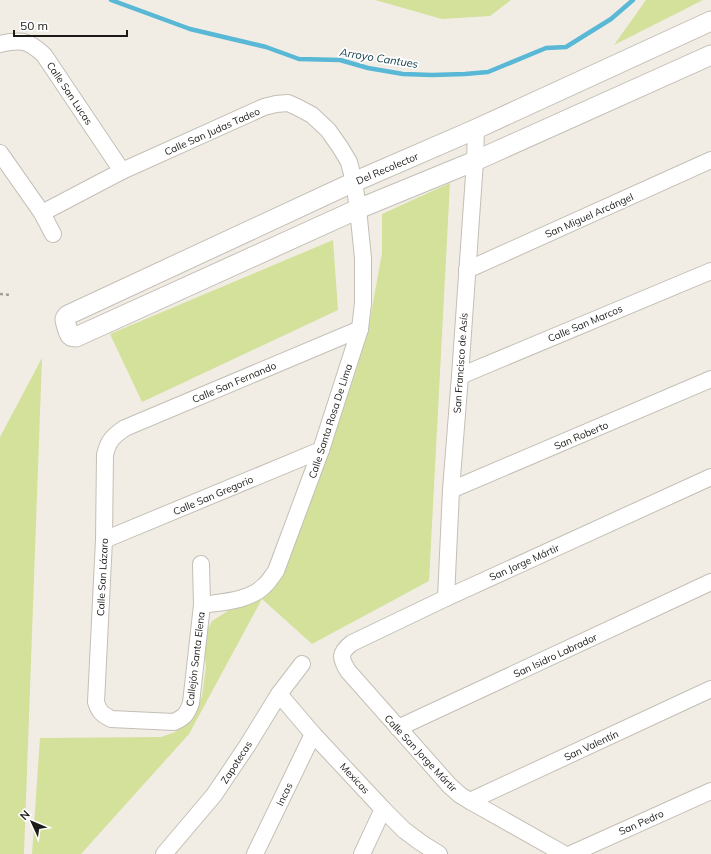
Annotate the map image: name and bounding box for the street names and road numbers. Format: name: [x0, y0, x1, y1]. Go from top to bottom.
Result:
street label: Calle San Lucas: [44, 59, 95, 127]
street label: Calle San Judas Tadeo: [162, 104, 262, 158]
street label: Del Recolector: [354, 149, 421, 187]
street label: San Miguel Arcángel: [543, 190, 635, 241]
street label: Calle San Marcos: [546, 302, 625, 345]
street label: San Francisco de Asís: [451, 312, 470, 414]
street label: Calle San Fernando: [190, 359, 278, 406]
street label: Calle Santa Rosa De Lima: [306, 362, 355, 480]
street label: San Roberto: [552, 418, 611, 453]
street label: Calle San Gregorio: [171, 473, 256, 518]
street label: Calle San Lázaro: [94, 537, 111, 616]
street label: San Jorge Mártir: [487, 541, 562, 584]
street label: Callejón Santa Elena: [183, 611, 208, 707]
street label: San Isidro Labrador: [511, 630, 599, 681]
street label: Calle San Jorge Mártir: [381, 712, 460, 795]
street label: San Valentín: [562, 727, 621, 764]
street label: Zapotecas: [218, 738, 255, 786]
street label: Mexicas: [337, 760, 372, 797]
street label: Incas: [273, 780, 296, 808]
street label: San Pedro: [617, 807, 666, 838]

